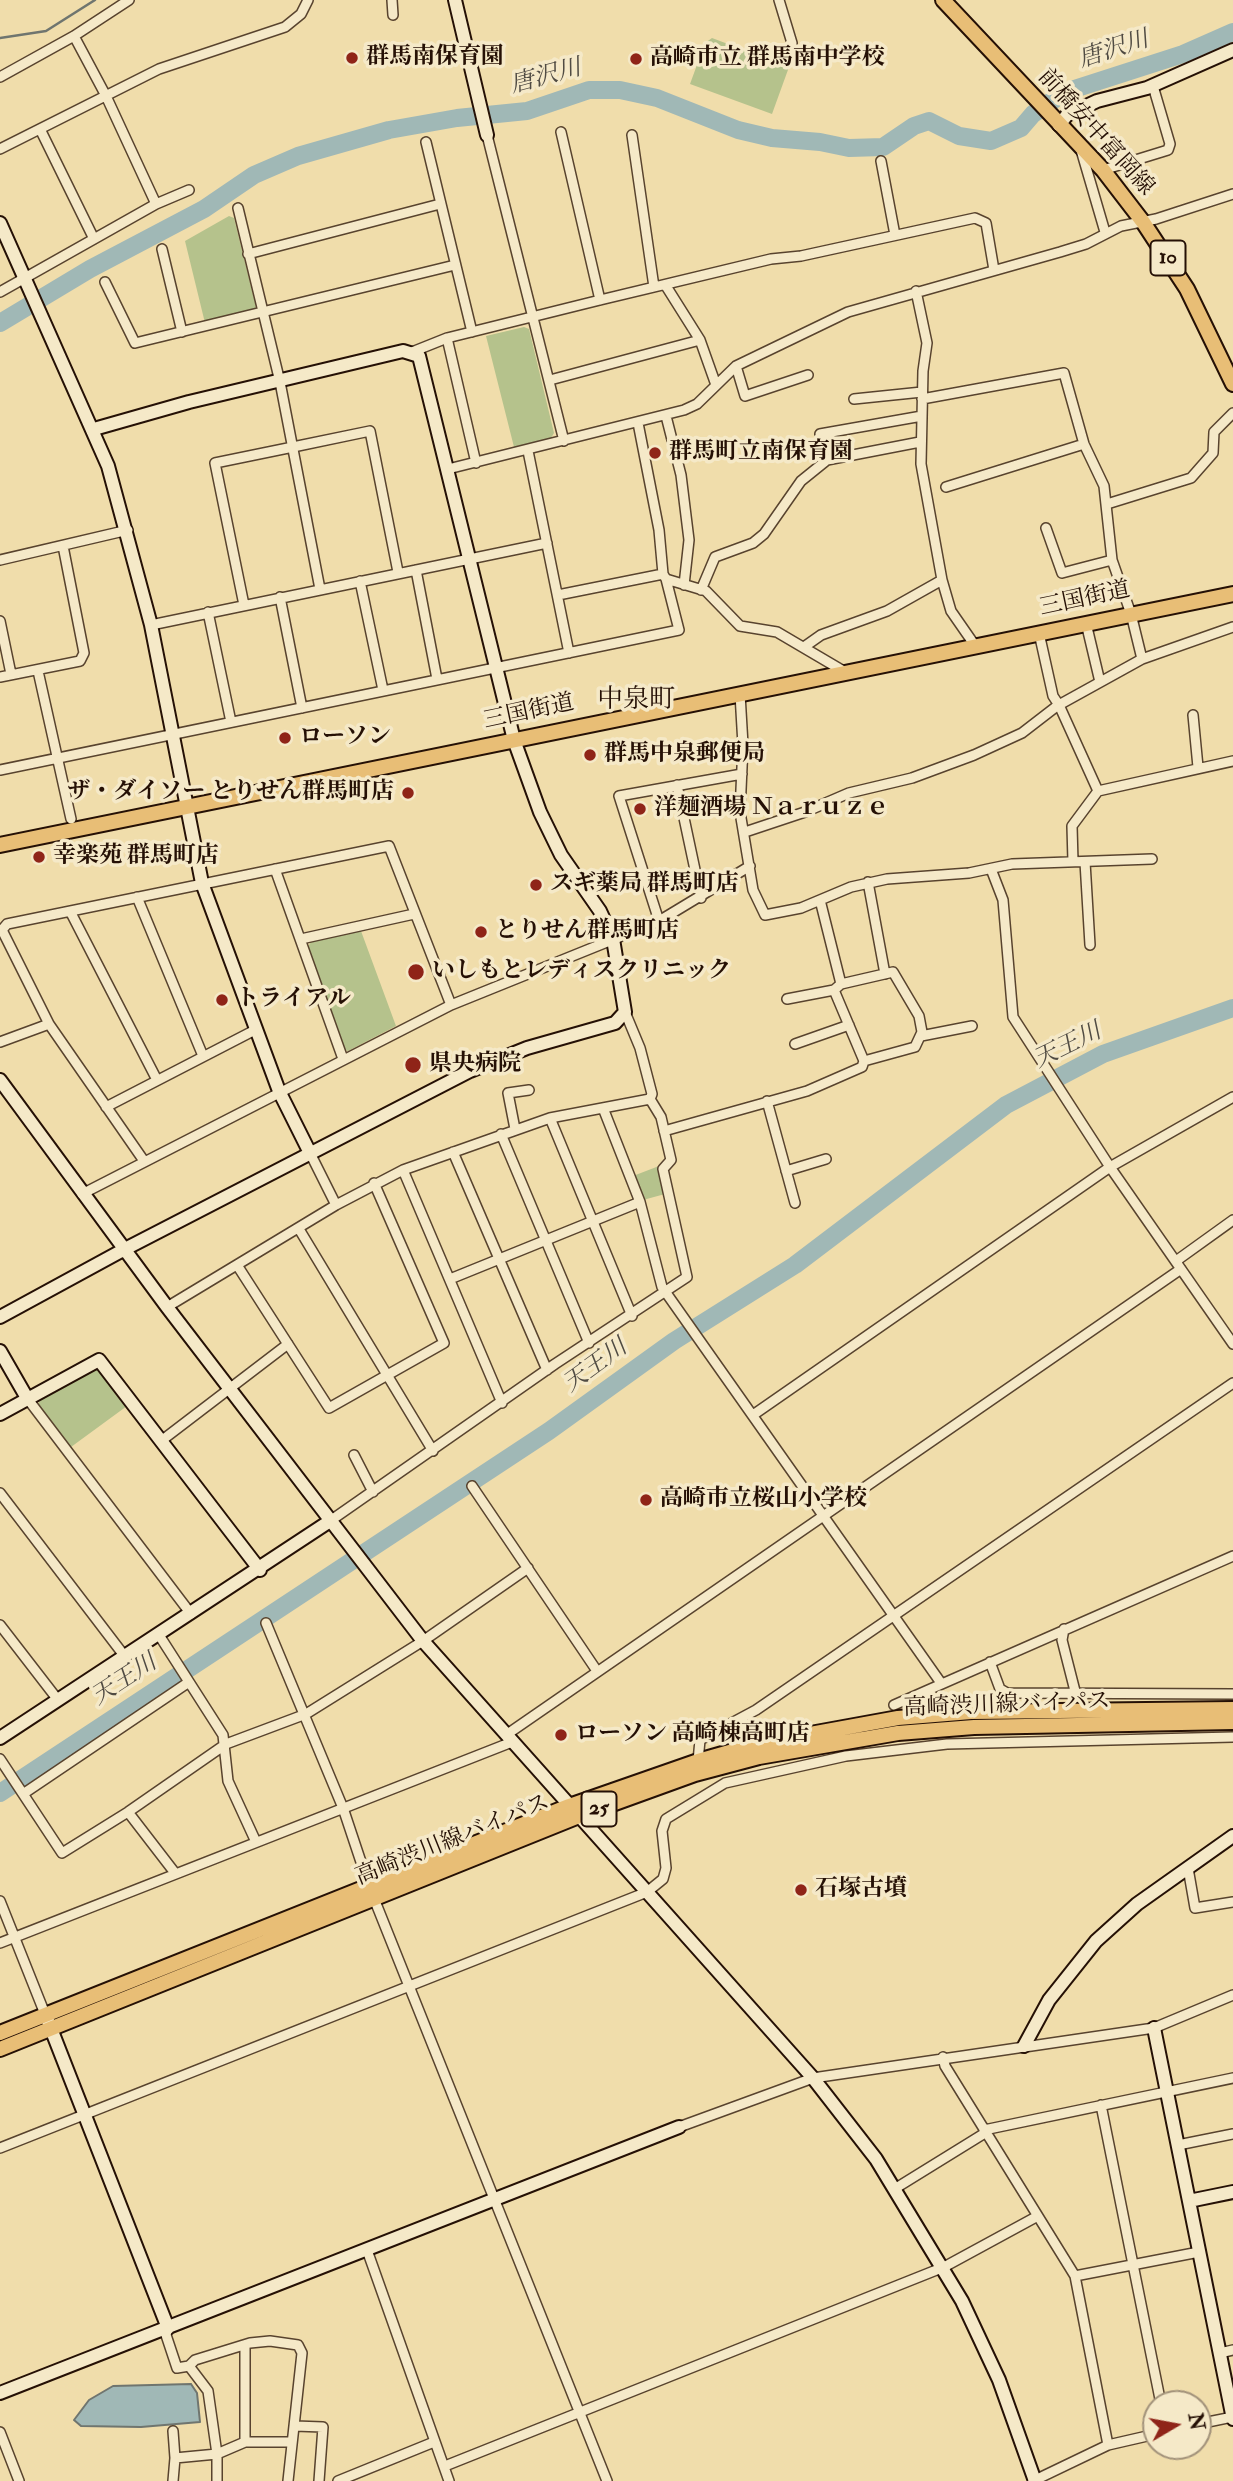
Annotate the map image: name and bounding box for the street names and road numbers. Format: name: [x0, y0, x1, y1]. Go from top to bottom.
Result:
street label: 前橋安中富岡線: [1031, 64, 1159, 202]
road number: 10: [1150, 240, 1186, 276]
street label: 三国街道: [1037, 577, 1133, 623]
street label: 三国街道: [481, 690, 577, 736]
street label: 高崎渋川線バイパス: [903, 1689, 1111, 1723]
street label: 高崎渋川線バイパス: [352, 1789, 554, 1893]
road number: 25: [582, 1792, 616, 1826]

